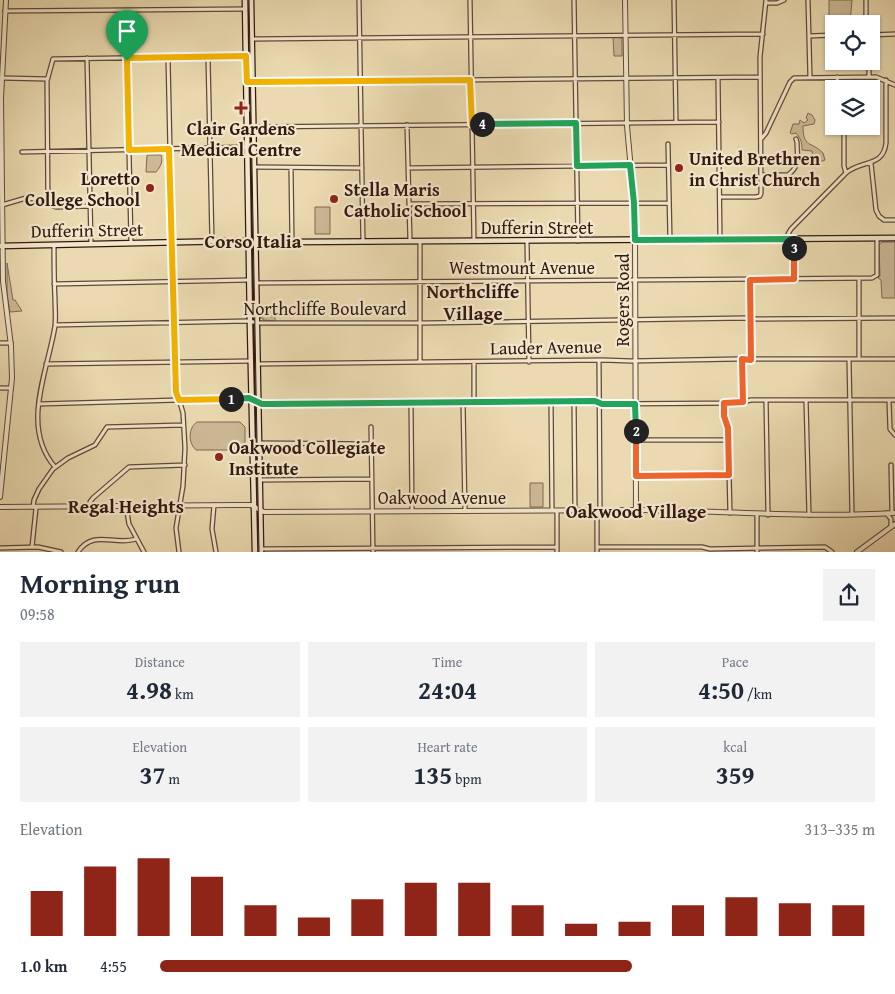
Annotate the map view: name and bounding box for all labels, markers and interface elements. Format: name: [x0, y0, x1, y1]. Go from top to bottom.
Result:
pin: [106, 10, 148, 61]
map controls: [825, 15, 880, 135]
button: locate: [825, 15, 880, 70]
icon: arrive: [113, 17, 141, 45]
button: layers: [825, 80, 880, 135]
marker: Clair Gardens Medical Centre: [234, 101, 248, 115]
pin: 4: [470, 112, 494, 136]
text: 4: [479, 114, 486, 134]
place label: Clair Gardens Medical Centre: [181, 115, 301, 163]
place label: United Brethren in Christ Church: [689, 145, 821, 193]
marker: United Brethren in Christ Church: [673, 162, 685, 174]
place label: Loretto College School: [25, 165, 140, 213]
place label: Stella Maris Catholic School: [344, 176, 467, 224]
marker: Loretto College School: [144, 182, 156, 194]
marker: Stella Maris Catholic School: [328, 193, 340, 205]
street label: Dufferin Street: [481, 214, 594, 241]
street label: Dufferin Street: [30, 216, 144, 244]
district label: Corso Italia: [205, 227, 302, 255]
pin: 3: [782, 236, 806, 260]
text: 3: [791, 238, 798, 258]
street label: Rogers Road: [609, 253, 636, 347]
street label: Westmount Avenue: [449, 254, 595, 281]
district label: Northcliffe Village: [427, 277, 519, 327]
street label: Northcliffe Boulevard: [243, 295, 407, 322]
street label: Lauder Avenue: [490, 333, 602, 361]
pin: 1: [218, 386, 244, 412]
text: 1: [228, 389, 235, 409]
pin: 2: [624, 418, 648, 444]
text: 2: [633, 421, 640, 441]
place label: Oakwood Collegiate Institute: [229, 434, 386, 482]
marker: Oakwood Collegiate Institute: [213, 451, 225, 463]
street label: Oakwood Avenue: [378, 484, 506, 511]
district label: Regal Heights: [68, 492, 184, 520]
district label: Oakwood Village: [566, 497, 706, 525]
text: Morning run: [20, 562, 180, 603]
button: share: [823, 569, 875, 621]
text: 09:58: [20, 602, 55, 626]
text: Distance: [135, 652, 185, 672]
text: Time: [433, 652, 462, 672]
text: Pace: [722, 652, 749, 672]
text: 4.98: [126, 672, 172, 708]
text: 24:04: [418, 672, 477, 708]
text: 4:50: [698, 672, 744, 708]
text: km: [172, 684, 194, 704]
text: /km: [744, 684, 772, 704]
text: Elevation: [132, 737, 187, 757]
text: Heart rate: [417, 737, 478, 757]
text: kcal: [723, 737, 747, 757]
text: 37: [140, 757, 166, 793]
text: 135: [413, 757, 452, 793]
text: 359: [716, 757, 755, 793]
text: m: [166, 769, 180, 789]
text: bpm: [452, 769, 482, 789]
text: Elevation: [20, 817, 83, 841]
text: 313–335 m: [805, 817, 875, 841]
text: 1.0 km: [20, 954, 67, 978]
text: 4:55: [100, 954, 127, 978]

